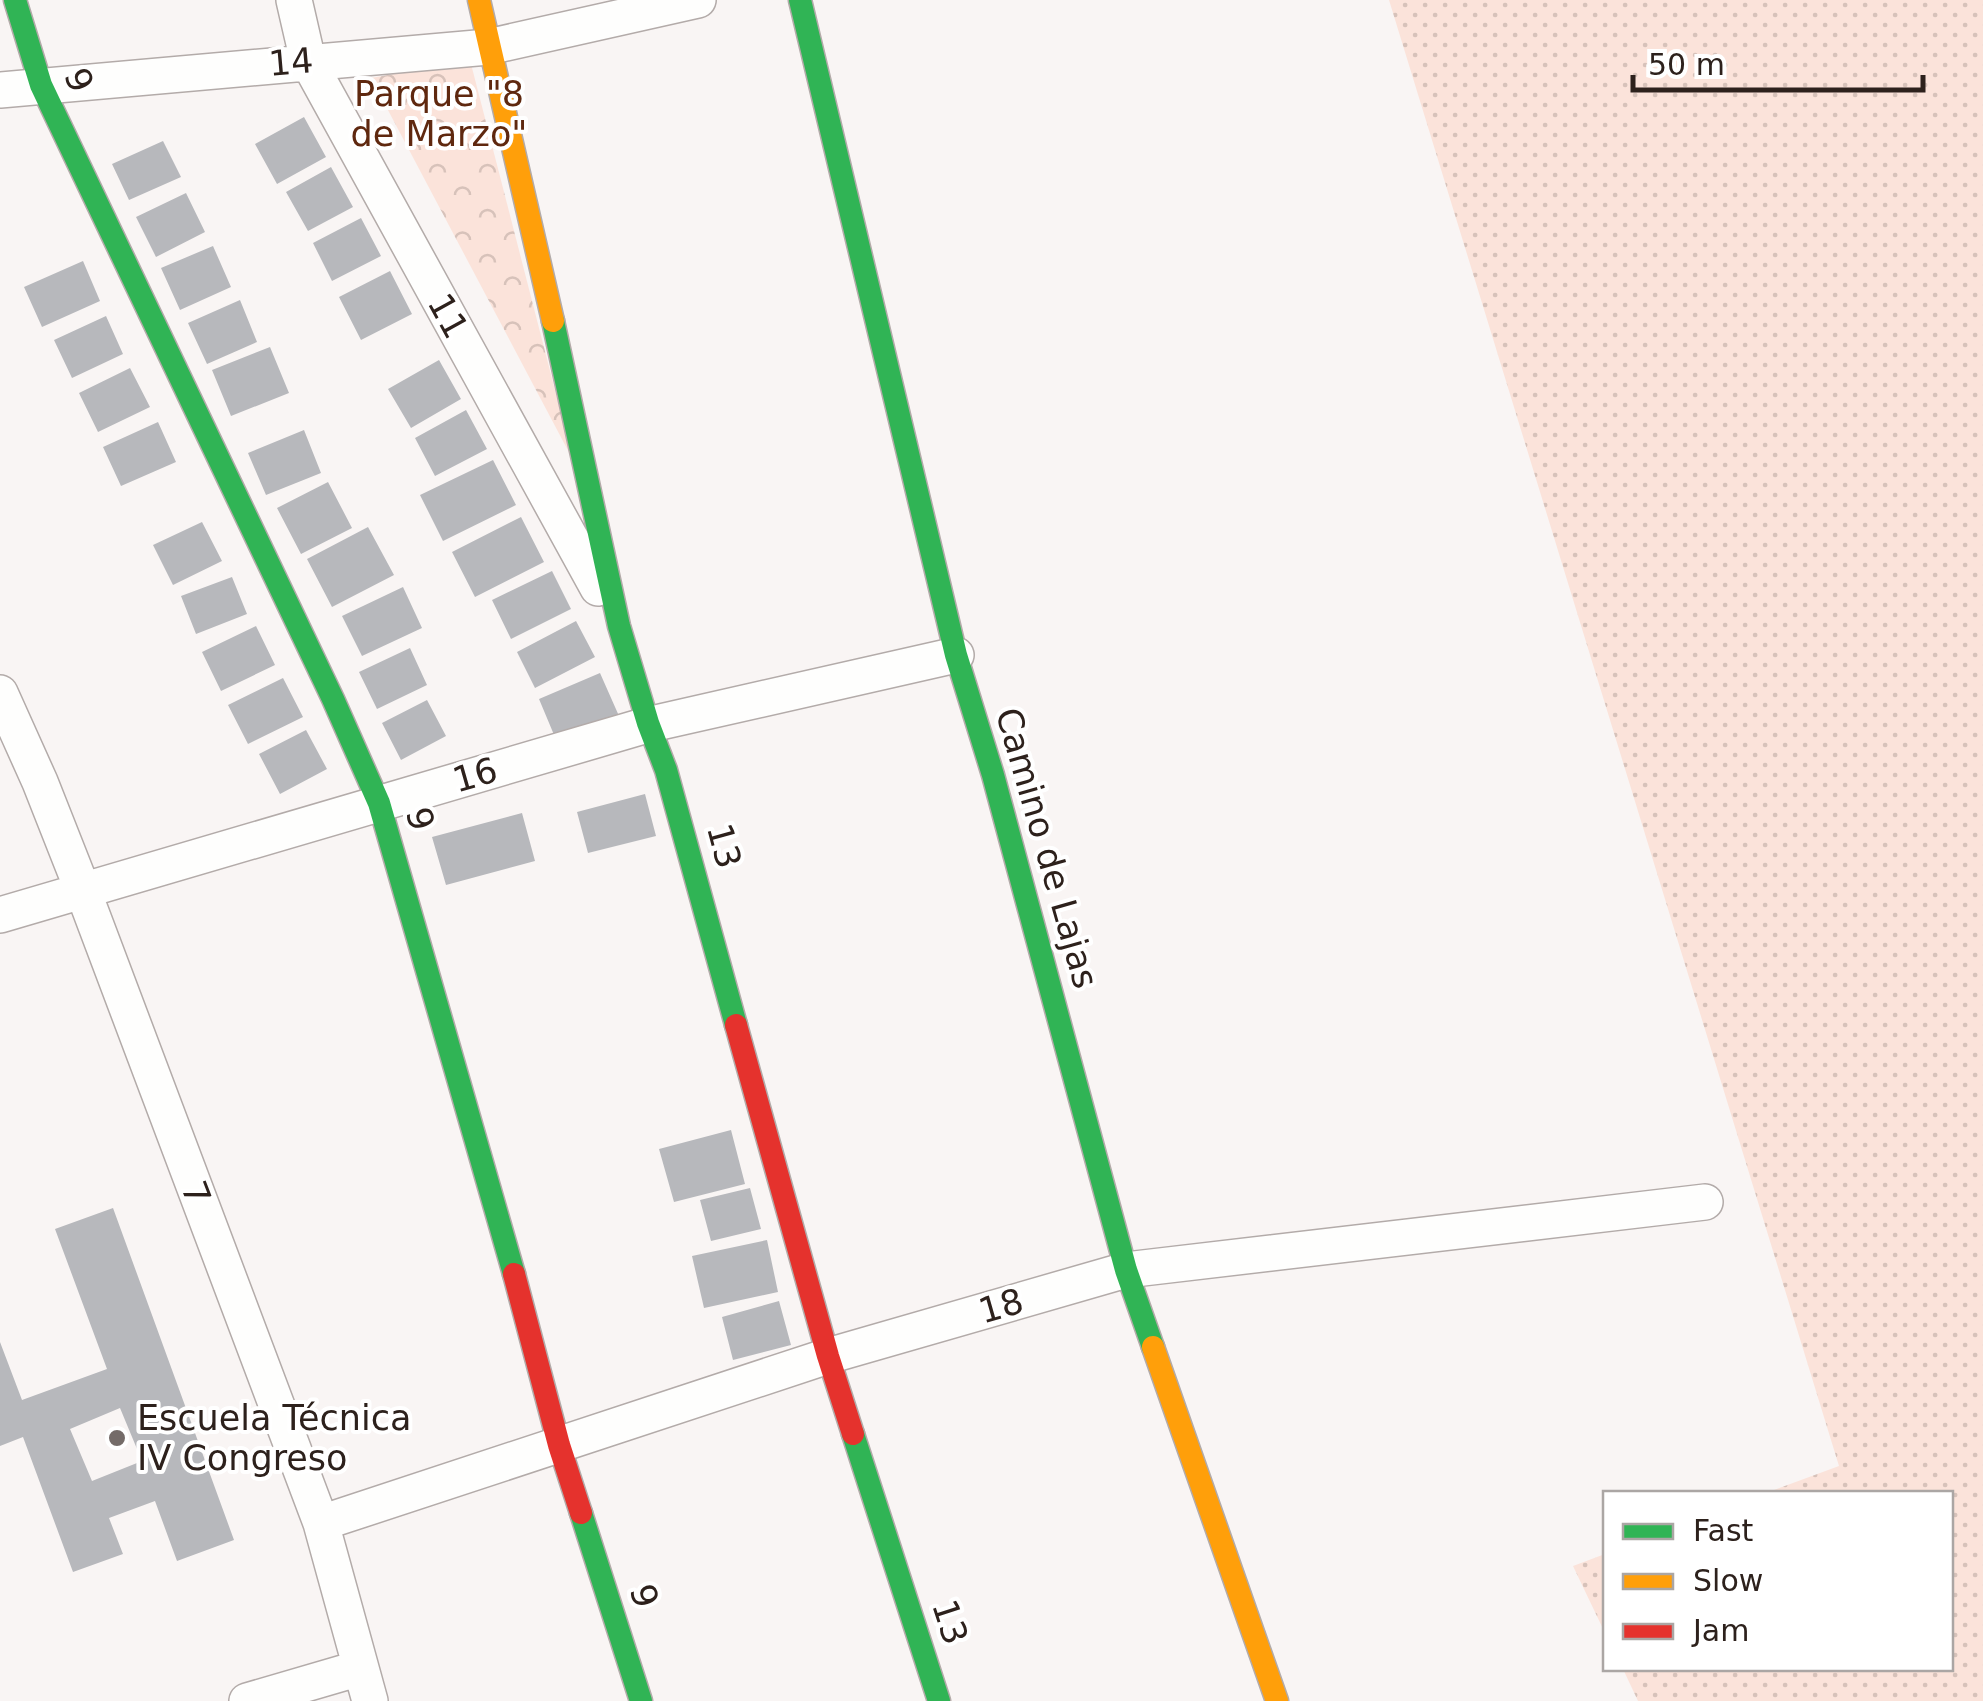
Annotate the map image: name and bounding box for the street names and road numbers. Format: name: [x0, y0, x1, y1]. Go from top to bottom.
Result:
street label: 14: [267, 40, 315, 84]
street label: 9: [56, 62, 102, 98]
street label: 11: [420, 287, 476, 345]
street label: Camino de Lajas: [988, 703, 1106, 993]
street label: 16: [448, 750, 502, 800]
street label: 9: [398, 803, 442, 835]
street label: 13: [699, 819, 749, 873]
street label: 7: [173, 1175, 219, 1211]
street label: 18: [974, 1281, 1028, 1331]
street label: 9: [622, 1579, 666, 1613]
street label: 13: [924, 1595, 976, 1649]

